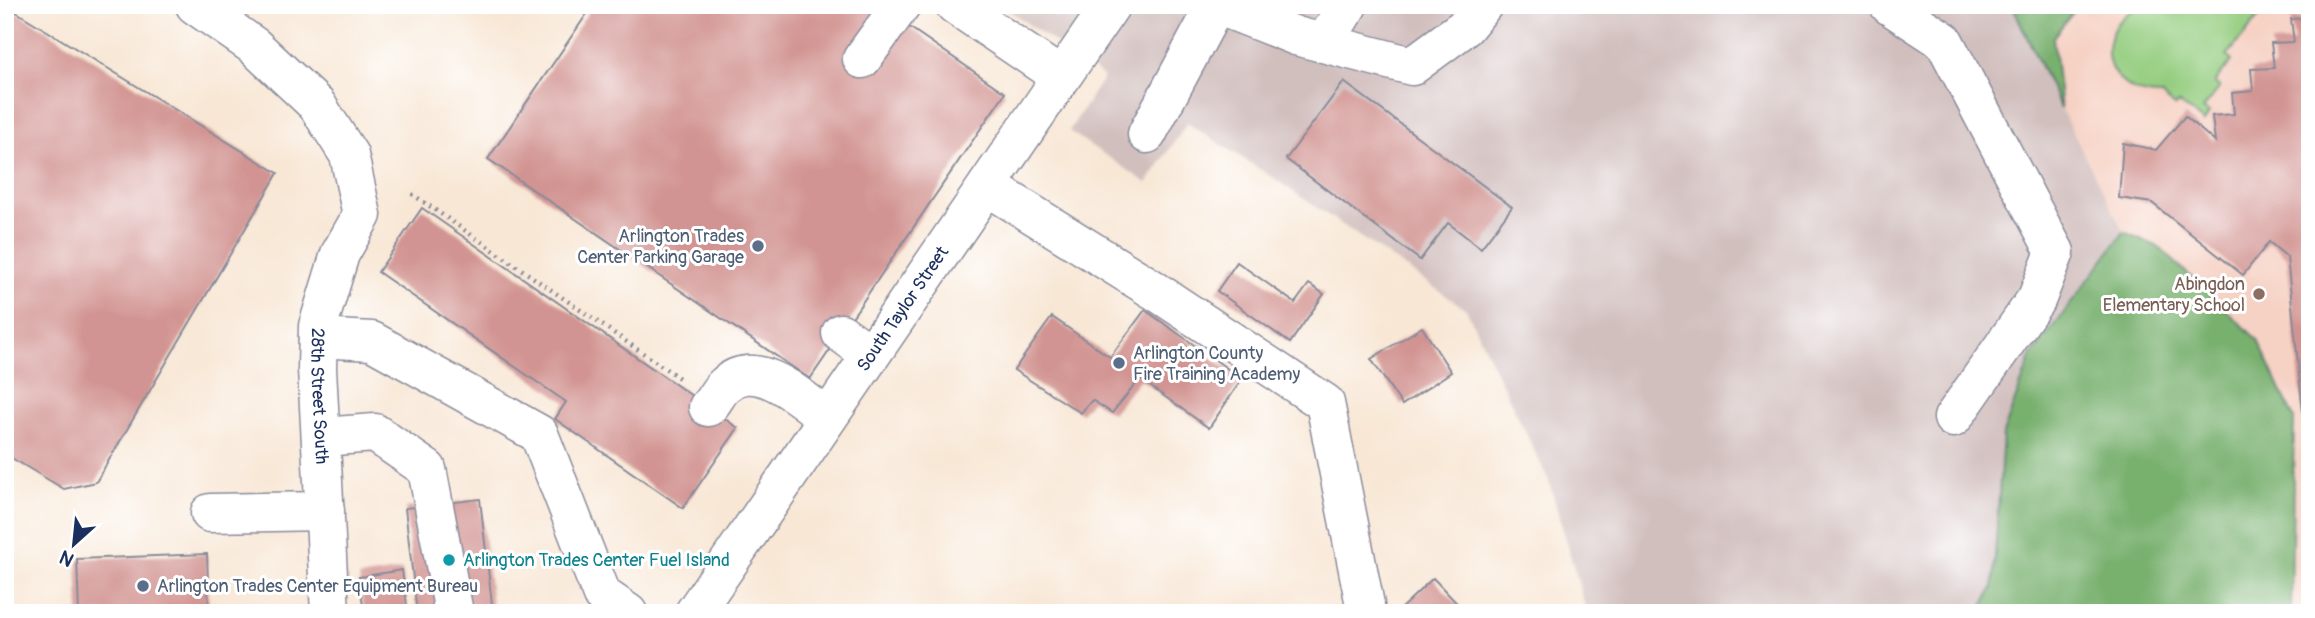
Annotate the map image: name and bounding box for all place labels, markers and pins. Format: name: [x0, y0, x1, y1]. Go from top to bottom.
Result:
place label: Arlington Trades Center Parking Garage: [577, 225, 744, 269]
marker: Arlington Trades Center Parking Garage: [750, 238, 766, 254]
place label: Abingdon Elementary School: [2103, 273, 2245, 317]
marker: Abingdon Elementary School: [2251, 286, 2267, 302]
place label: Arlington County Fire Training Academy: [1133, 342, 1300, 386]
marker: Arlington County Fire Training Academy: [1111, 355, 1127, 371]
place label: Arlington Trades Center Fuel Island: [463, 549, 730, 572]
marker: Arlington Trades Center Fuel Island: [441, 552, 457, 568]
place label: Arlington Trades Center Equipment Bureau: [157, 575, 478, 598]
marker: Arlington Trades Center Equipment Bureau: [135, 578, 151, 594]

